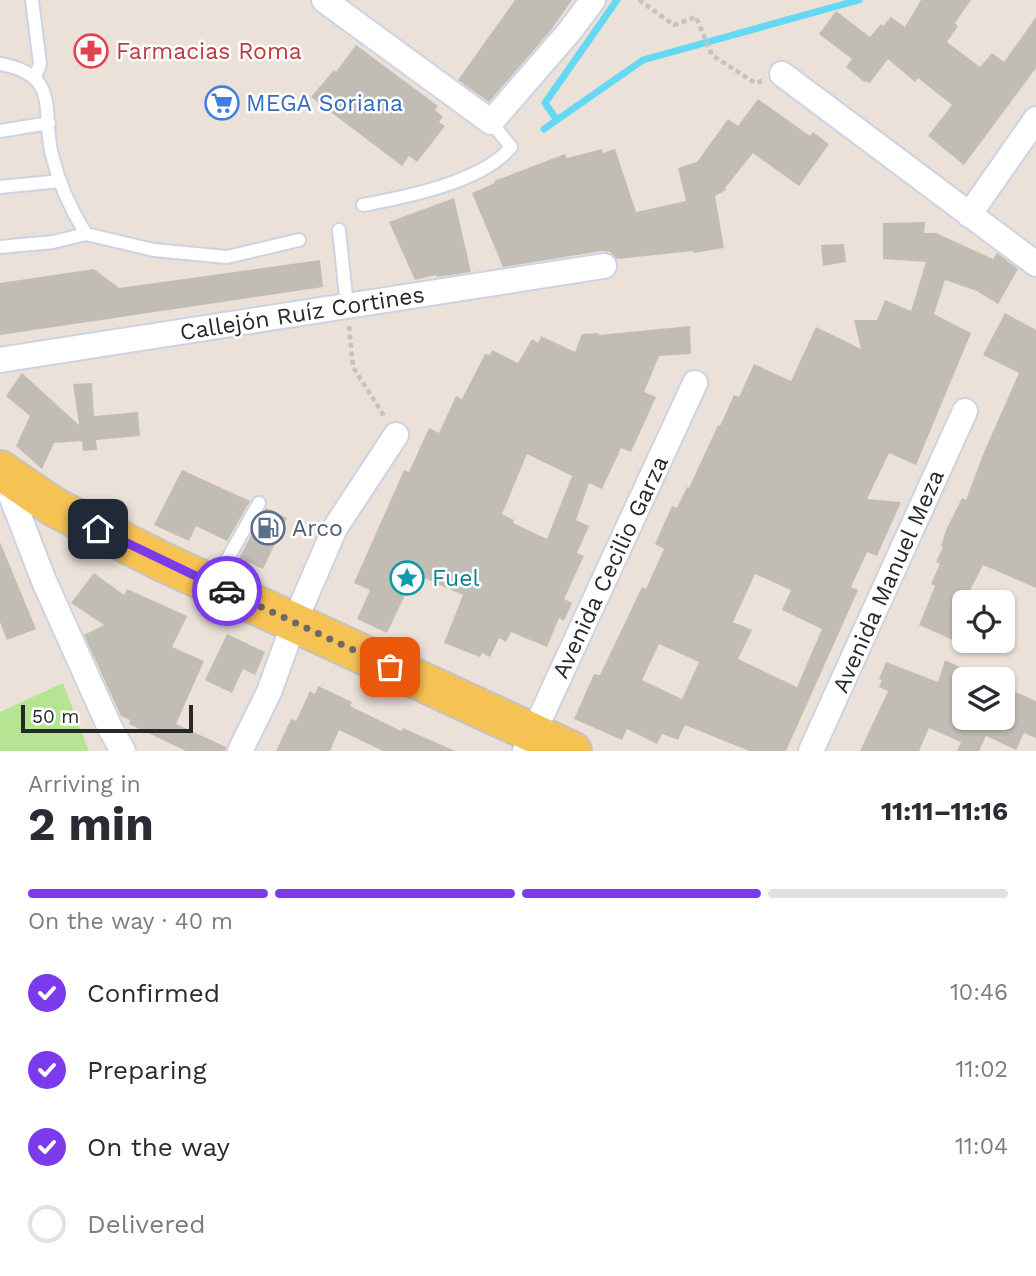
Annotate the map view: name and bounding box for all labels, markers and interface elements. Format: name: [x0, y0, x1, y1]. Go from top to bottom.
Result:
pharmacy icon: Farmacias Roma: [72, 32, 110, 70]
place label: Farmacias Roma: [116, 38, 302, 65]
supermarket icon: MEGA Soriana: [203, 84, 241, 122]
place label: MEGA Soriana: [246, 90, 403, 117]
street label: Callejón Ruíz Cortines: [178, 281, 426, 346]
street label: Avenida Cecilio Garza: [547, 452, 674, 683]
street label: Avenida Manuel Meza: [827, 466, 950, 697]
pin: [68, 499, 128, 559]
fuel station icon: Arco: [249, 509, 287, 547]
icon: home: [79, 510, 117, 548]
place label: Arco: [292, 515, 343, 542]
courier: [192, 556, 262, 626]
place icon: Fuel: [388, 559, 426, 597]
place label: Fuel: [432, 565, 480, 592]
icon: car: [208, 572, 246, 610]
map controls: [952, 590, 1015, 730]
button: locate: [952, 590, 1015, 653]
pin: [360, 637, 420, 697]
icon: bag: [371, 648, 409, 686]
button: layers: [952, 667, 1015, 730]
scale bar: [21, 702, 192, 734]
text: 50 m: [32, 705, 79, 728]
text: Arriving in: [28, 771, 141, 798]
text: 11:11–11:16: [881, 796, 1008, 826]
text: 2 min: [28, 797, 154, 851]
text: On the way · 40 m: [28, 908, 233, 935]
icon: check: [28, 974, 66, 1012]
text: Confirmed: [87, 978, 220, 1008]
text: 10:46: [950, 979, 1008, 1006]
icon: check: [28, 1051, 66, 1089]
text: Preparing: [87, 1055, 207, 1085]
text: 11:02: [956, 1056, 1008, 1083]
icon: check: [28, 1128, 66, 1166]
text: On the way: [87, 1132, 230, 1162]
text: 11:04: [955, 1133, 1008, 1160]
text: Delivered: [87, 1209, 206, 1239]

